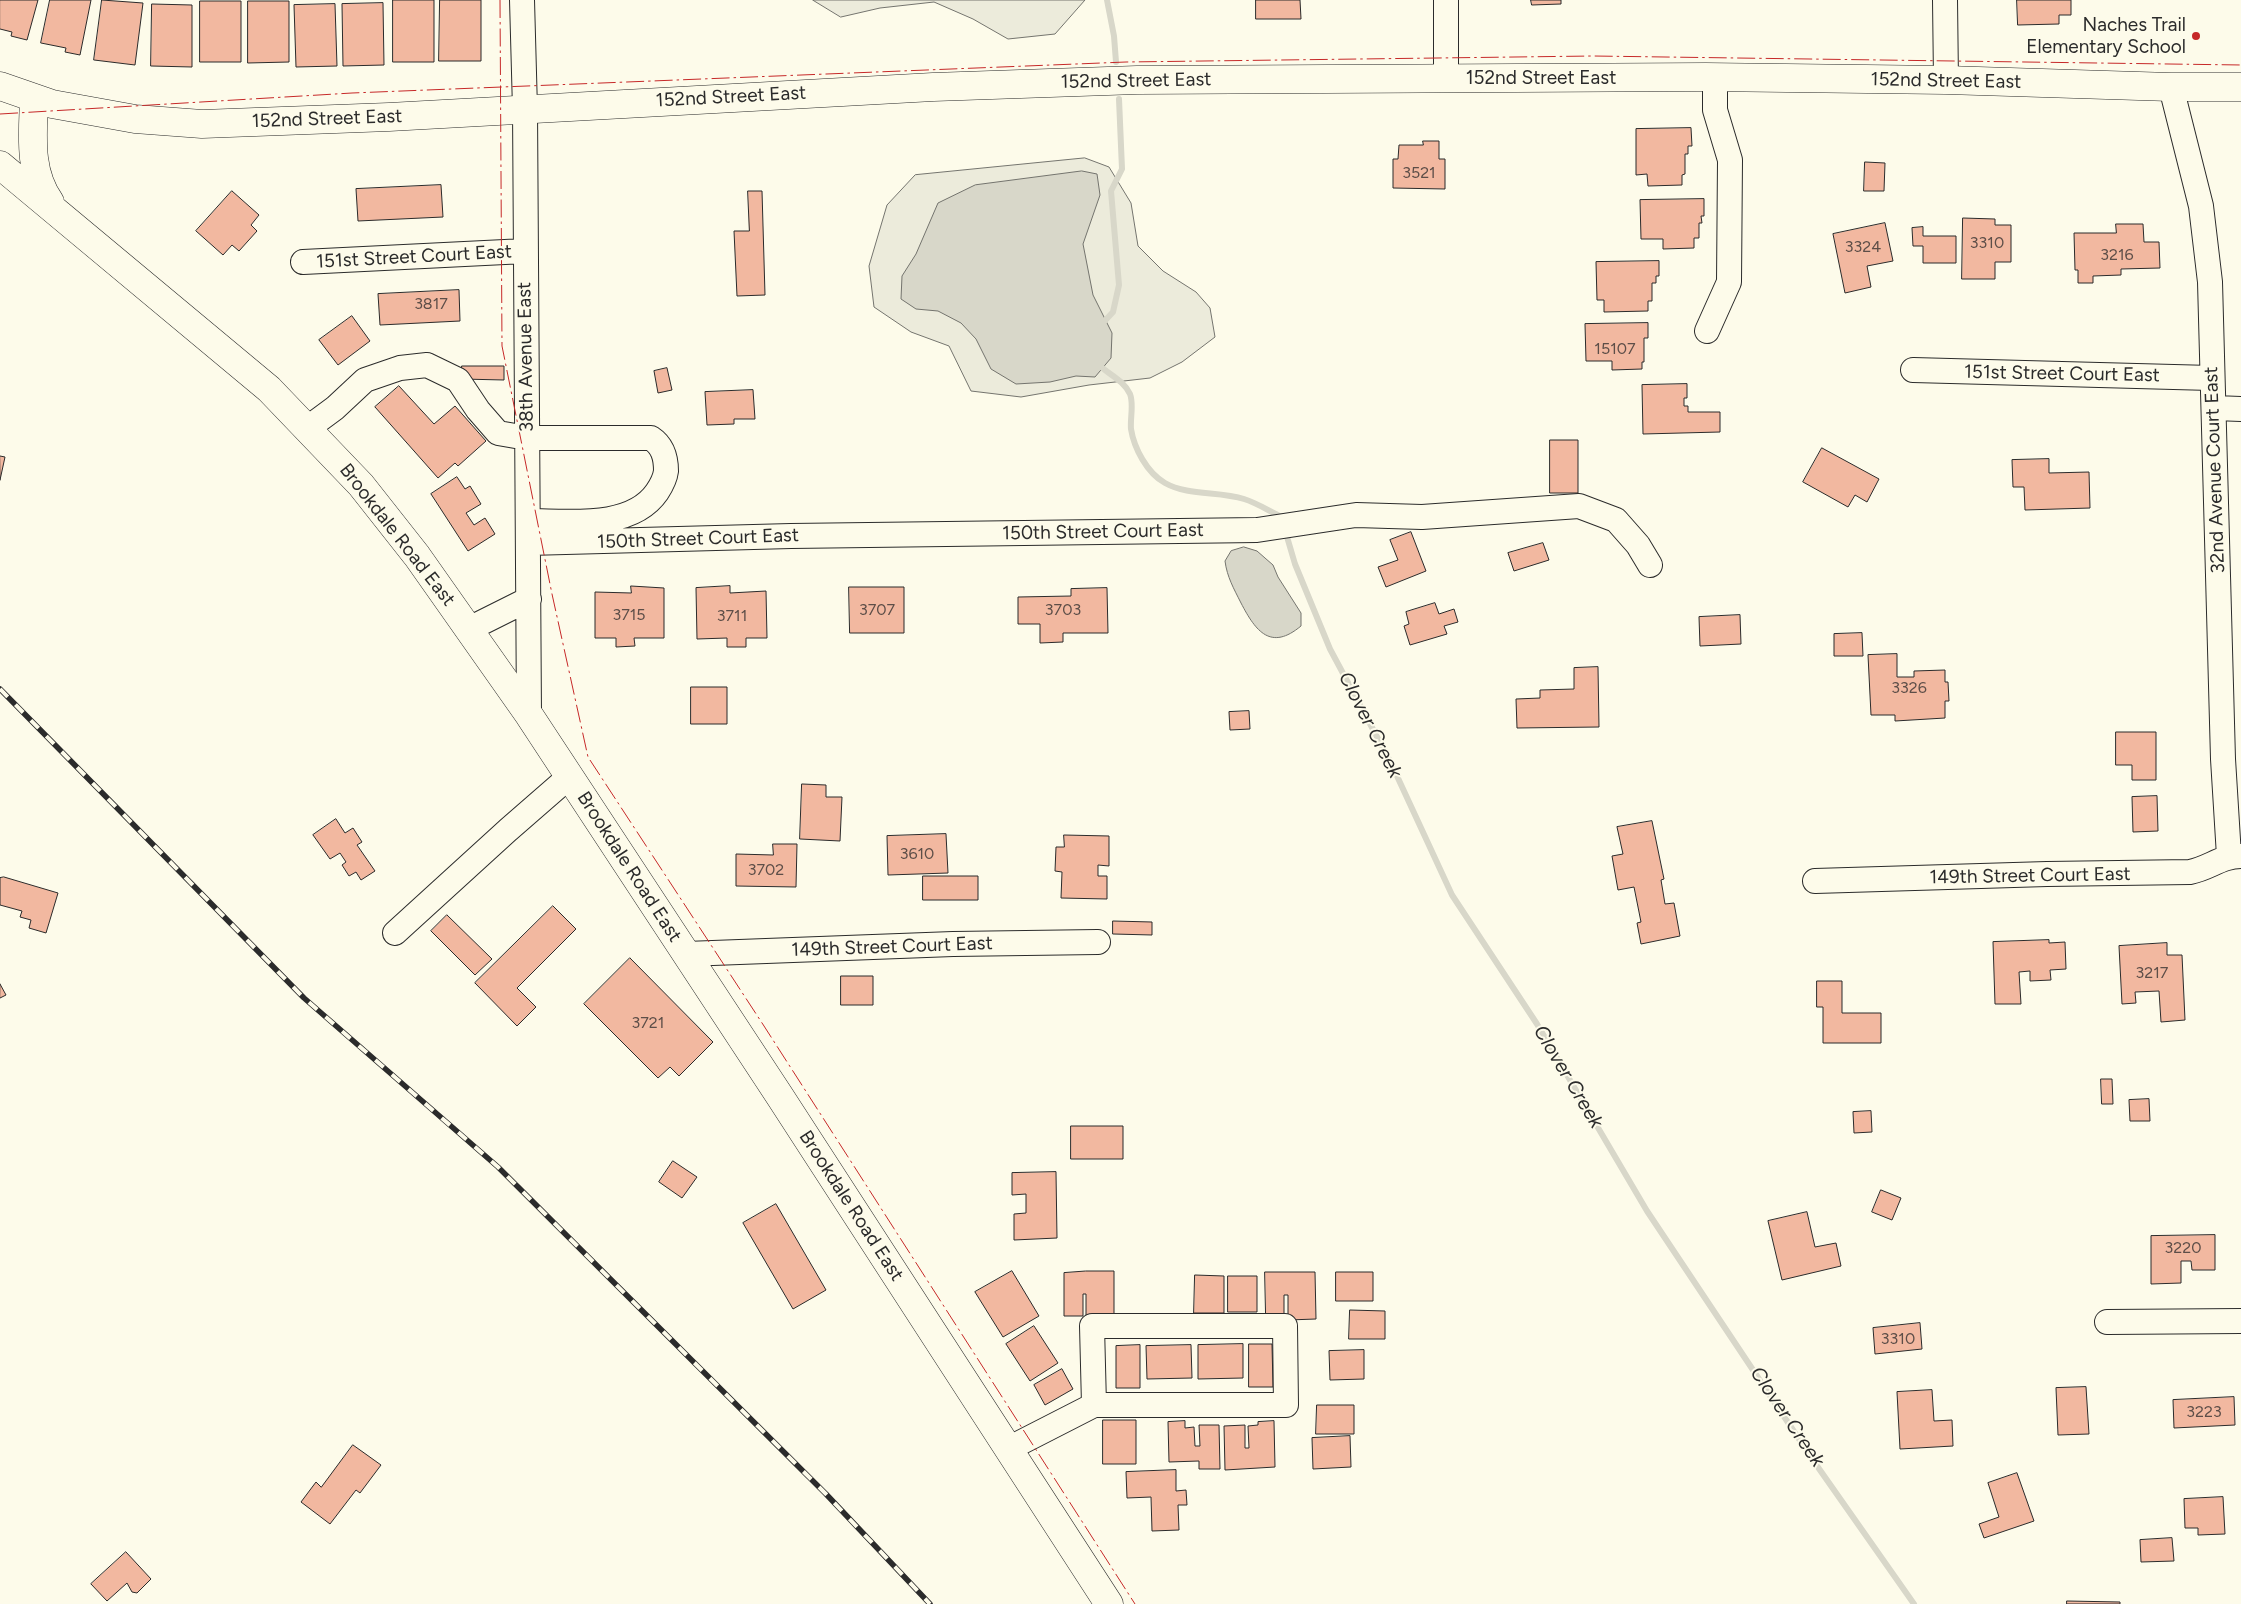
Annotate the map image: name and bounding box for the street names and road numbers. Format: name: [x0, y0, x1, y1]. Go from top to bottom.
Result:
street label: 152nd Street East: [1466, 67, 1616, 89]
street label: 152nd Street East: [1060, 68, 1212, 94]
street label: 152nd Street East: [1870, 68, 2022, 94]
street label: 152nd Street East: [655, 82, 807, 112]
street label: 152nd Street East: [251, 105, 403, 133]
street label: 151st Street Court East: [316, 240, 512, 274]
street label: 38th Avenue East: [513, 282, 539, 432]
street label: 151st Street Court East: [1964, 361, 2160, 387]
street label: 32nd Avenue Court East: [2200, 366, 2230, 574]
street label: Brookdale Road East: [334, 459, 460, 611]
street label: 150th Street Court East: [1002, 519, 1204, 545]
street label: 150th Street Court East: [597, 524, 799, 554]
street label: Brookdale Road East: [572, 788, 686, 946]
street label: 149th Street Court East: [1929, 863, 2131, 889]
street label: 149th Street Court East: [791, 932, 993, 962]
street label: Brookdale Road East: [794, 1127, 908, 1285]

